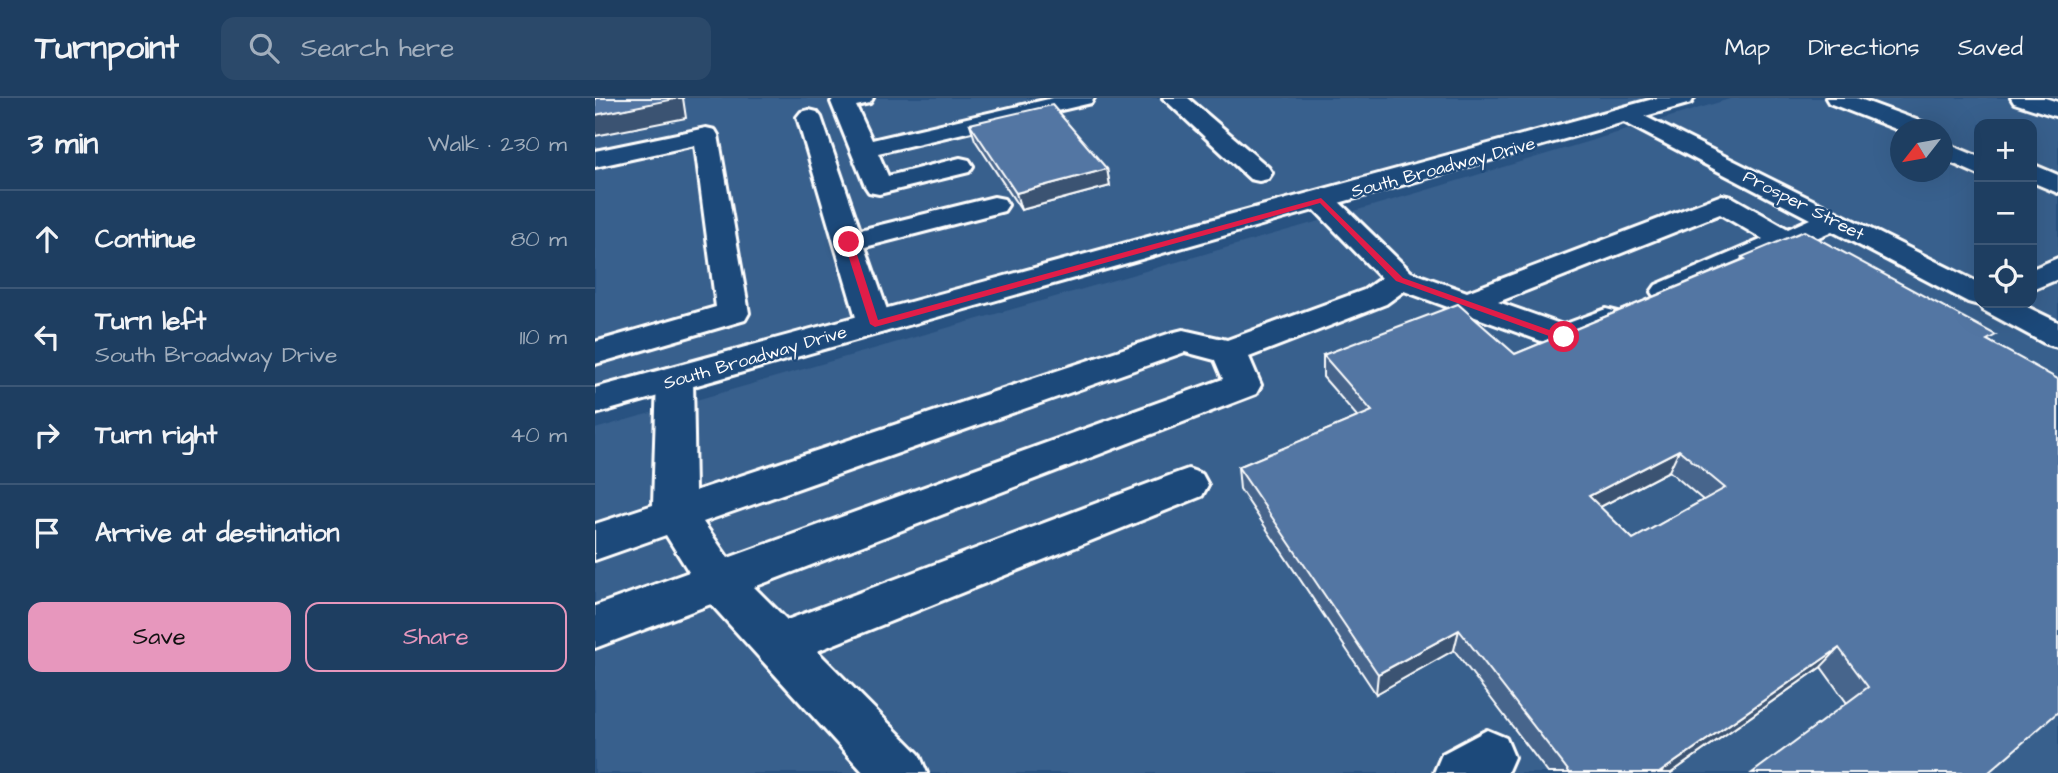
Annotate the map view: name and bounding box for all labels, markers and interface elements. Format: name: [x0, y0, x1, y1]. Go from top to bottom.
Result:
search box: [221, 17, 711, 80]
text: Turnpoint: [35, 25, 179, 71]
icon: search: [245, 29, 283, 67]
text: Search here: [301, 30, 454, 66]
text: Map: [1725, 31, 1770, 65]
text: Directions: [1808, 31, 1920, 65]
text: Saved: [1958, 31, 2023, 65]
north arrow: [1890, 119, 1953, 182]
map controls: [1974, 119, 2037, 308]
button: +: [1974, 119, 2037, 182]
text: 3 min: [28, 123, 98, 165]
text: Walk · 230 m: [428, 128, 567, 160]
street label: South Broadway Drive: [1348, 131, 1538, 205]
street label: Prosper Street: [1739, 164, 1869, 247]
button: −: [1974, 182, 2037, 245]
icon: ahead: [28, 220, 66, 258]
text: Continue: [95, 221, 196, 257]
text: 80 m: [510, 223, 567, 255]
route end: [833, 226, 864, 257]
button: locate: [1974, 245, 2037, 308]
text: Turn left: [95, 303, 206, 339]
icon: left: [28, 318, 66, 356]
street label: South Broadway Drive: [661, 319, 850, 397]
text: 110 m: [519, 321, 567, 353]
route start: [1548, 321, 1579, 352]
text: South Broadway Drive: [95, 339, 337, 371]
icon: right: [28, 416, 66, 454]
text: Turn right: [95, 417, 217, 453]
text: 40 m: [510, 419, 567, 451]
icon: arrive: [28, 514, 66, 552]
text: Arrive at destination: [95, 515, 340, 551]
button: Save: [28, 602, 291, 672]
button: Share: [305, 602, 567, 672]

